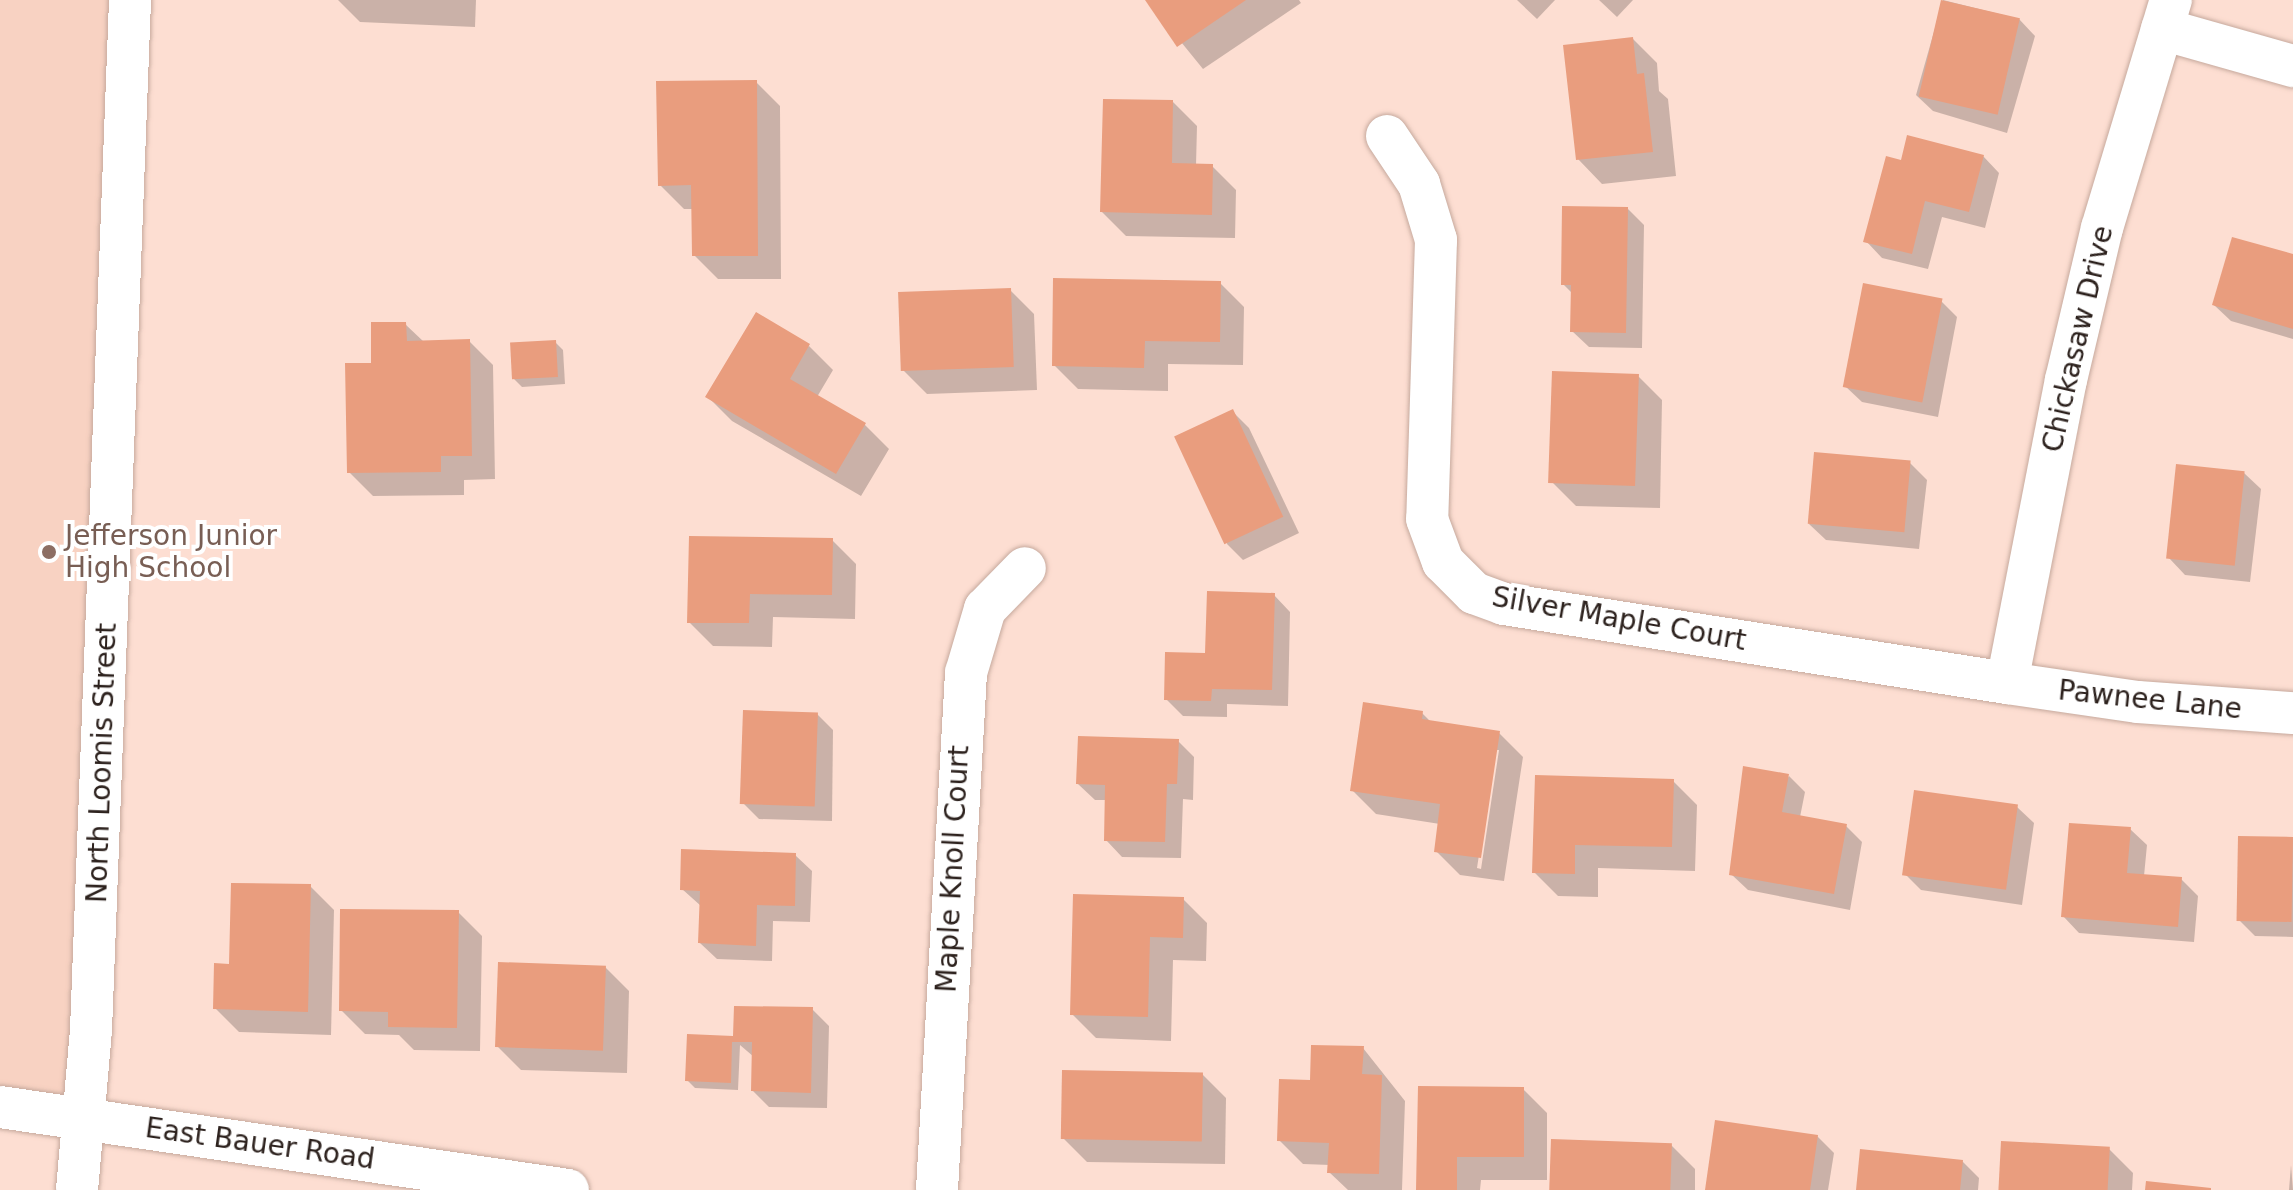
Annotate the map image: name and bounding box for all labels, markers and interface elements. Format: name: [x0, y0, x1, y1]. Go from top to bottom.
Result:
street label: Chickasaw Drive: [2036, 222, 2120, 456]
place label: Jefferson Junior High School: [65, 519, 277, 585]
marker: Jefferson Junior High School: [40, 543, 58, 561]
street label: Silver Maple Court: [1489, 580, 1749, 658]
street label: North Loomis Street: [80, 622, 124, 904]
street label: Pawnee Lane: [2056, 674, 2244, 726]
street label: Maple Knoll Court: [930, 744, 976, 994]
street label: East Bauer Road: [143, 1111, 377, 1177]

